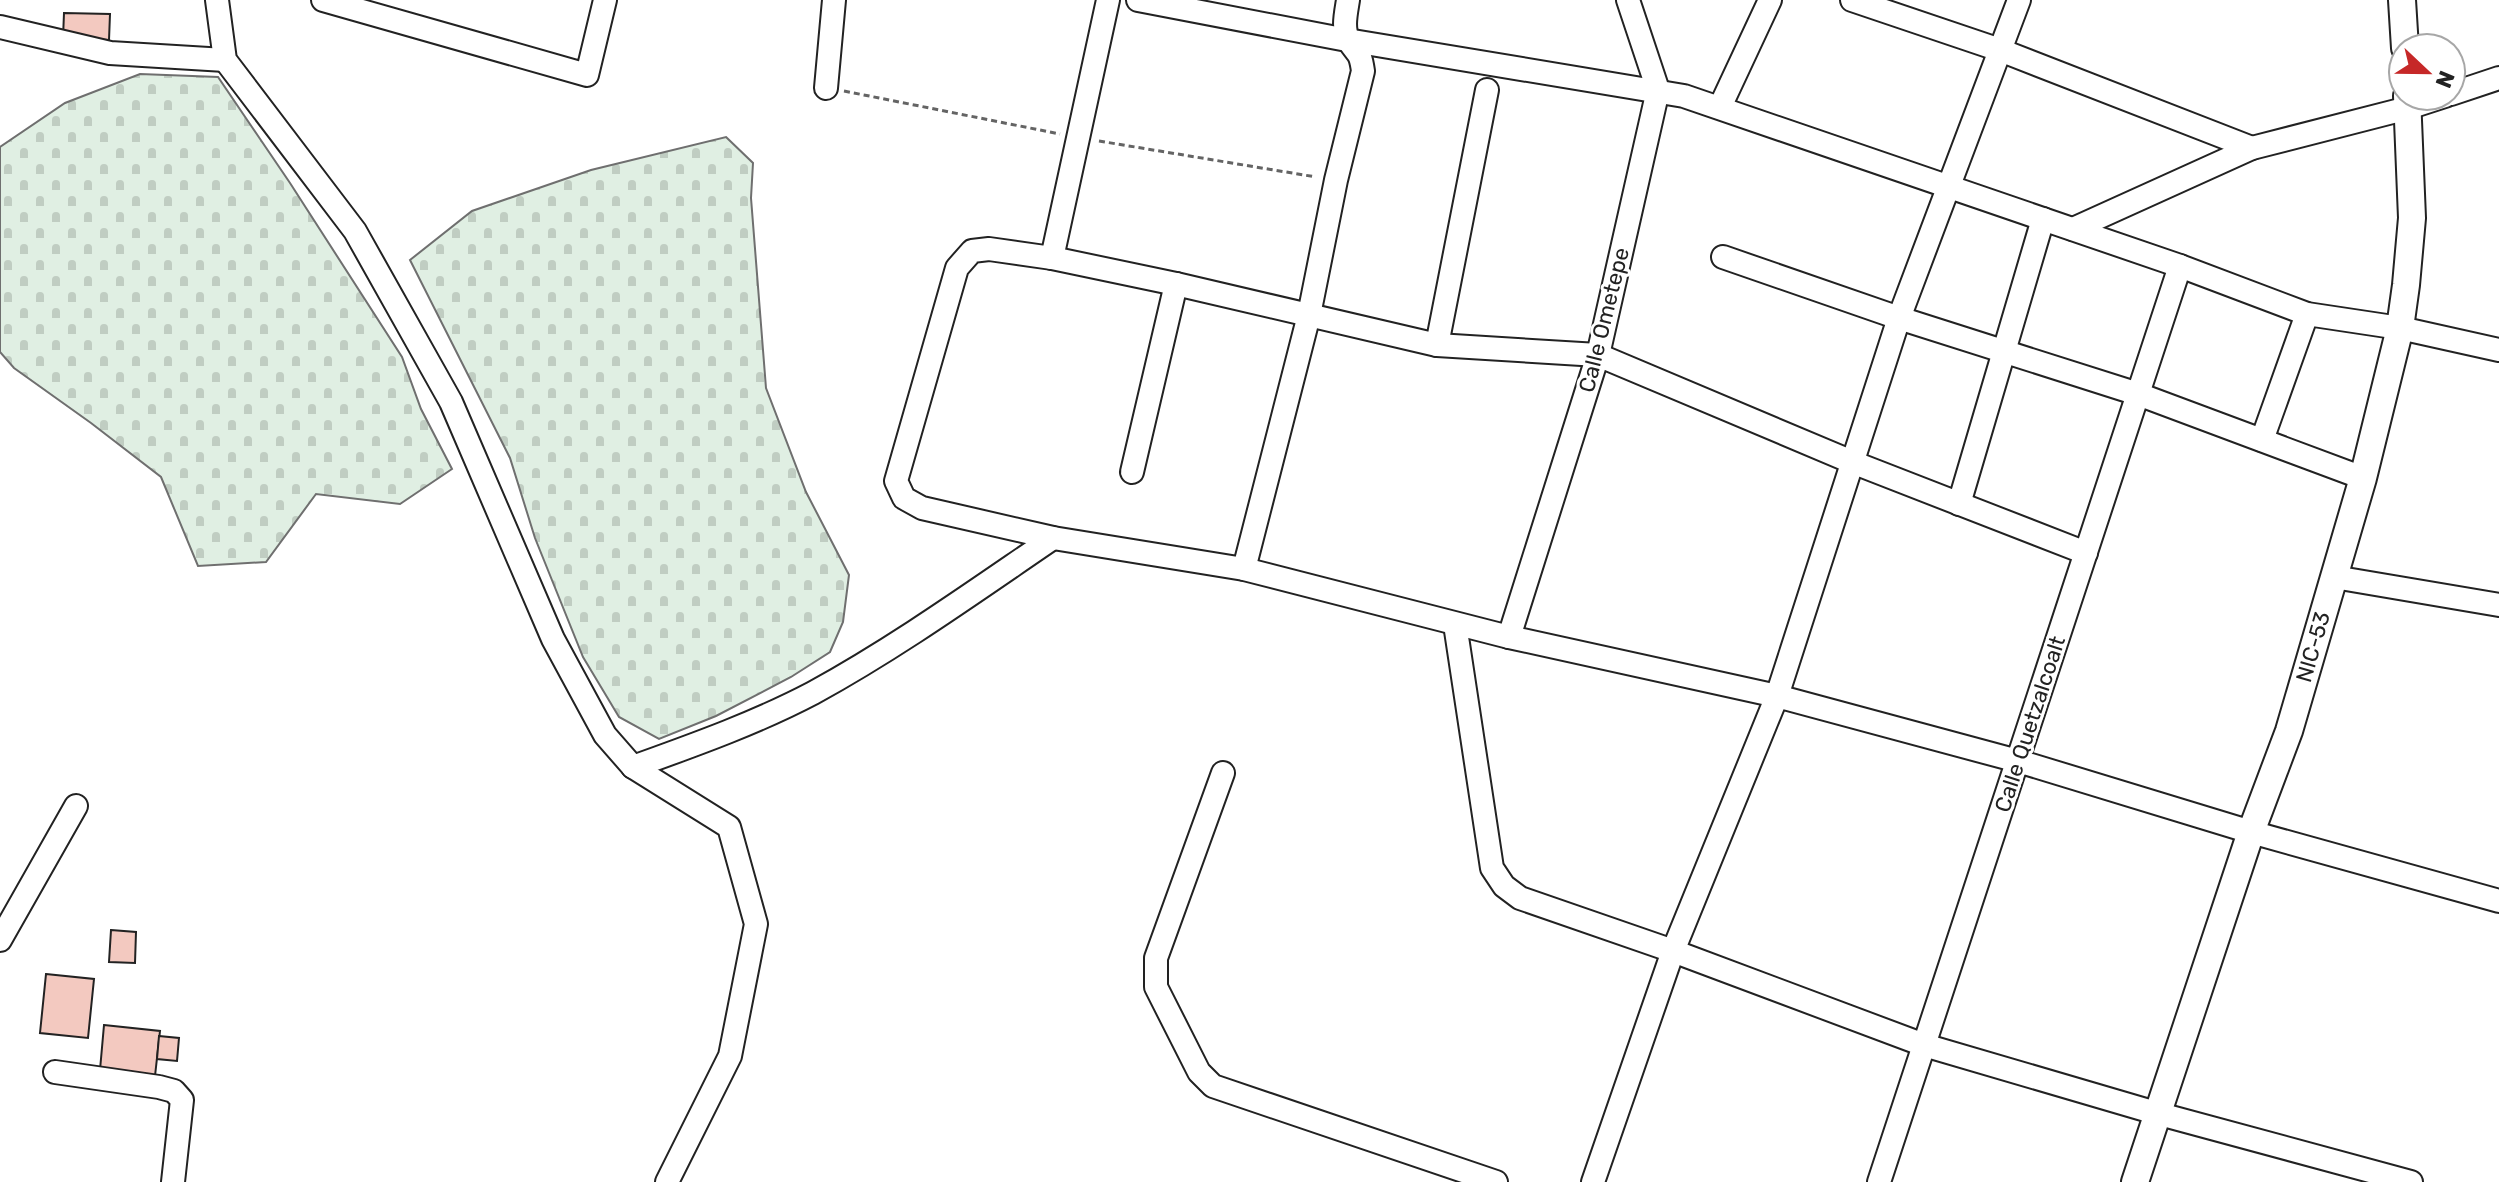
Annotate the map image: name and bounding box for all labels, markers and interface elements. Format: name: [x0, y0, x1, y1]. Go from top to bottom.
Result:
north arrow: [2387, 32, 2467, 112]
text: N: [2430, 67, 2461, 92]
street label: Calle Ometepe: [1573, 245, 1635, 395]
street label: NIC-53: [2290, 608, 2336, 686]
street label: Calle Quetzalcoalt: [1989, 632, 2071, 816]

